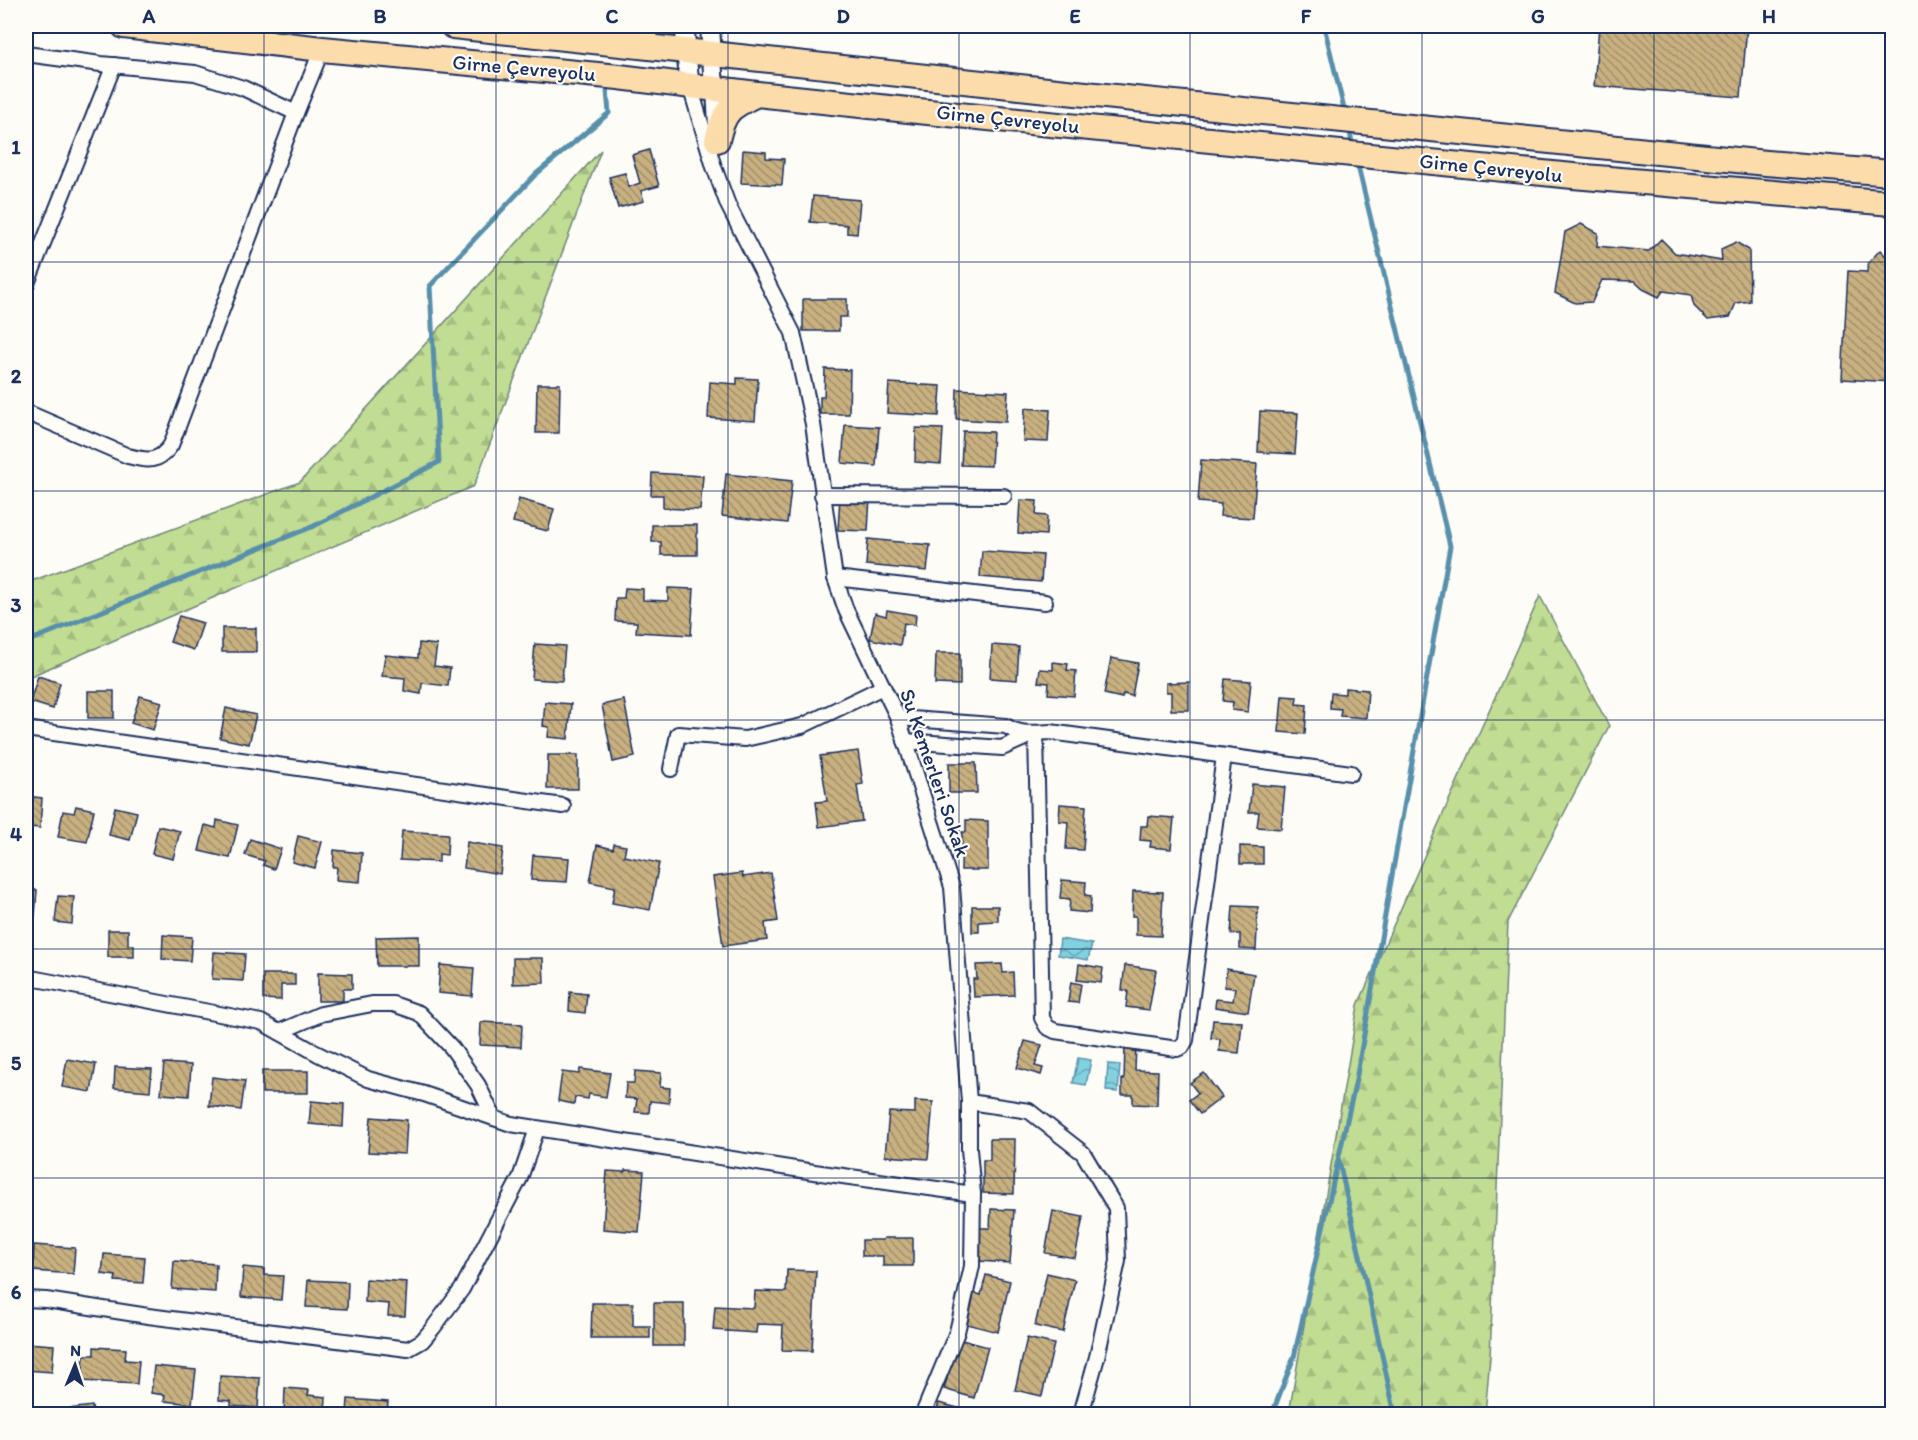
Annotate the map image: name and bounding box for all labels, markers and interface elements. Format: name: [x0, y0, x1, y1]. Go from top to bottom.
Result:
text: A: [142, 4, 156, 28]
text: B: [374, 4, 387, 28]
text: C: [606, 4, 619, 28]
text: D: [836, 4, 850, 28]
text: E: [1069, 4, 1081, 28]
text: F: [1301, 4, 1312, 28]
text: G: [1531, 4, 1545, 28]
text: H: [1762, 4, 1776, 28]
street label: Girne Çevreyolu: [451, 49, 597, 86]
street label: Girne Çevreyolu: [935, 99, 1081, 138]
text: 1: [11, 135, 21, 159]
street label: Girne Çevreyolu: [1418, 148, 1564, 187]
text: 2: [11, 364, 22, 388]
text: 3: [11, 593, 22, 617]
street label: Su Kemerleri Sokak: [895, 685, 976, 860]
text: 4: [10, 822, 22, 846]
text: 5: [11, 1051, 22, 1075]
text: 6: [11, 1280, 22, 1304]
north arrow: [45, 1335, 105, 1395]
text: N: [70, 1341, 81, 1360]

